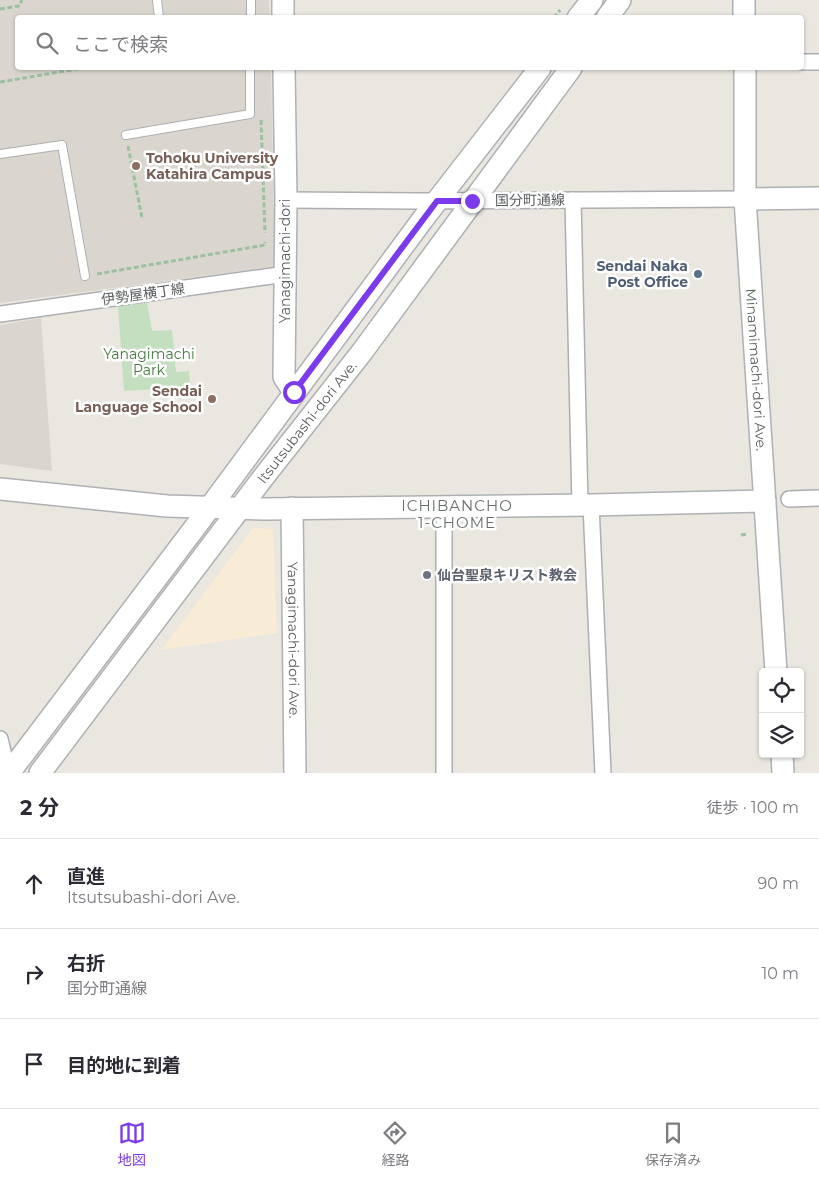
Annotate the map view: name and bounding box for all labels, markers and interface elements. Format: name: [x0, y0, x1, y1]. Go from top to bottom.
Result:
search box: [15, 15, 804, 70]
icon: search: [33, 29, 61, 57]
text: ここで検索: [73, 33, 168, 56]
place label: Tohoku University Katahira Campus: [146, 149, 279, 183]
marker: Tohoku University Katahira Campus: [130, 160, 142, 172]
route end: [461, 190, 484, 213]
street label: 国分町通線: [495, 190, 565, 210]
street label: Yanagimachi-dori: [276, 199, 294, 323]
place label: Sendai Naka Post Office: [596, 257, 688, 291]
marker: Sendai Naka Post Office: [692, 268, 704, 280]
street label: 伊勢屋横丁線: [100, 279, 186, 309]
street label: Minamimachi-dori Ave.: [742, 288, 770, 452]
park label: Yanagimachi Park: [103, 345, 195, 379]
street label: Itsutsubashi-dori Ave.: [253, 357, 361, 487]
route start: [283, 381, 306, 404]
place label: Sendai Language School: [75, 382, 202, 416]
marker: Sendai Language School: [206, 393, 218, 405]
district label: ICHIBANCHO 1-CHOME: [401, 496, 513, 532]
street label: Yanagimachi-dori Ave.: [284, 562, 303, 719]
place label: 仙台聖泉キリスト教会: [437, 566, 577, 584]
marker: 仙台聖泉キリスト教会: [421, 569, 433, 581]
map controls: [759, 668, 804, 758]
button: locate: [759, 668, 804, 713]
button: layers: [759, 713, 804, 758]
text: 2 分: [20, 795, 59, 820]
text: 徒歩 · 100 m: [706, 798, 799, 817]
text: 直進: [67, 865, 105, 888]
icon: ahead: [20, 870, 48, 898]
text: 90 m: [757, 874, 799, 893]
text: Itsutsubashi-dori Ave.: [67, 888, 240, 907]
text: 右折: [67, 952, 105, 975]
icon: right: [20, 960, 48, 988]
text: 10 m: [761, 964, 799, 983]
text: 国分町通線: [67, 979, 147, 998]
icon: arrive: [20, 1050, 48, 1078]
text: 目的地に到着: [67, 1054, 181, 1077]
tab: 地図: [118, 1119, 146, 1169]
tab: 経路: [381, 1119, 409, 1169]
tab: 保存済み: [645, 1119, 701, 1169]

